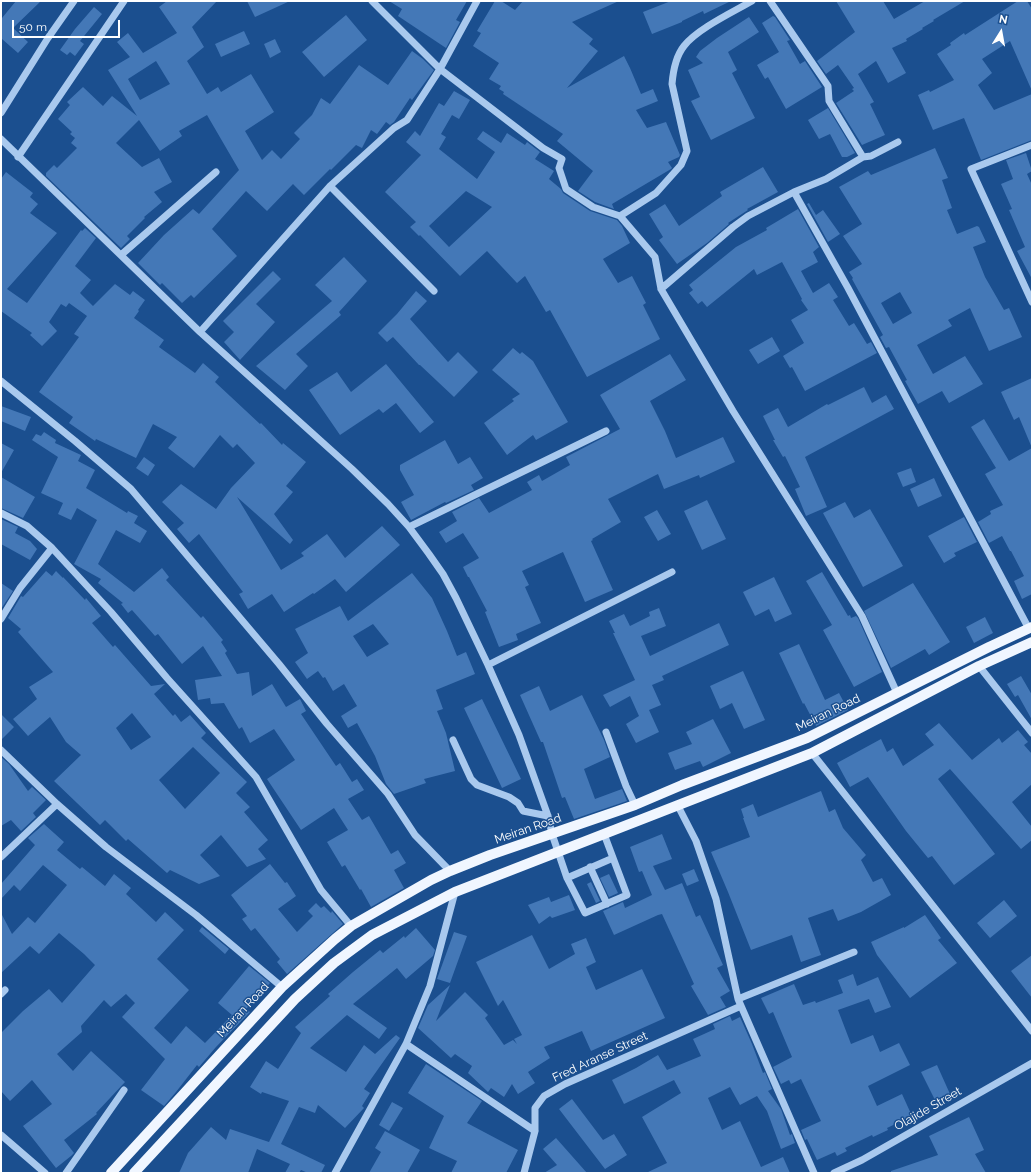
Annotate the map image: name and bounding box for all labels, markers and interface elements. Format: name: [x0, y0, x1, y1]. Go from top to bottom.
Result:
scale bar: [14, 12, 122, 38]
north arrow: [981, 12, 1021, 52]
text: N: [998, 13, 1009, 27]
text: 50 m: [19, 20, 47, 34]
street label: Meiran Road: [794, 691, 862, 735]
street label: Meiran Road: [493, 811, 563, 847]
street label: Meiran Road: [214, 980, 272, 1040]
street label: Fred Aranse Street: [550, 1029, 650, 1085]
street label: Olajide Street: [892, 1084, 964, 1134]

